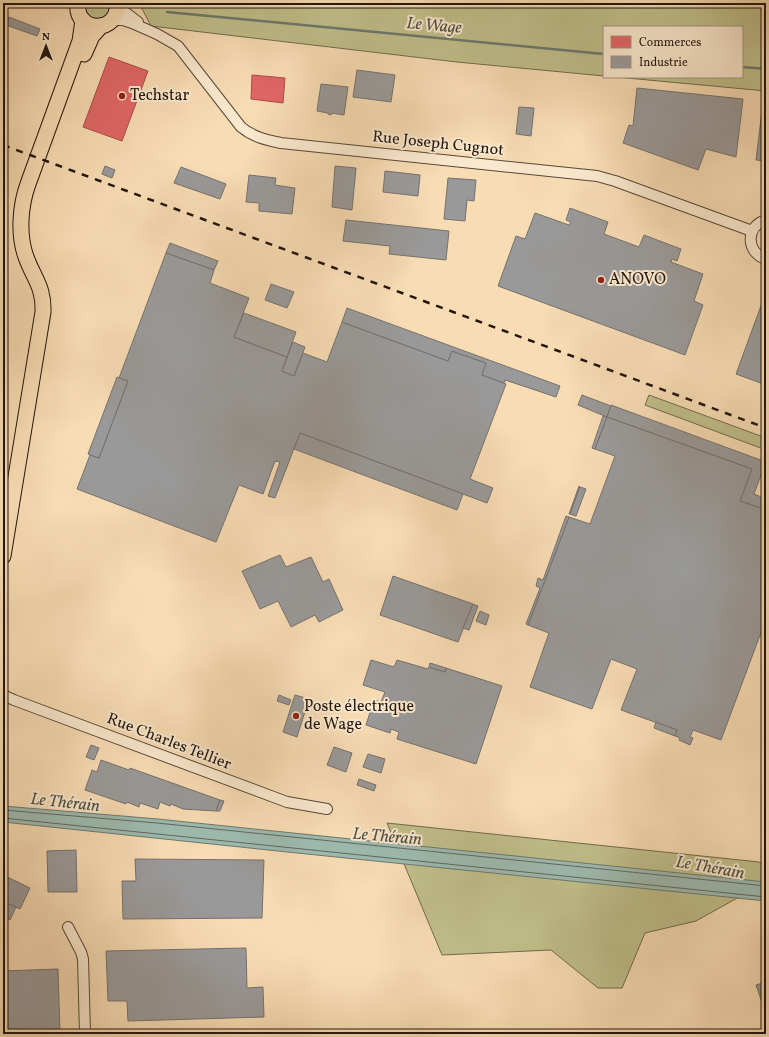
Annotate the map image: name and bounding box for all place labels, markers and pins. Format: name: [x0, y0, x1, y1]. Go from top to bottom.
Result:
place label: Techstar: [130, 85, 190, 107]
marker: Techstar: [117, 91, 127, 101]
place label: ANOVO: [609, 269, 666, 291]
marker: ANOVO: [596, 275, 606, 285]
place label: Poste électrique de Wage: [304, 696, 414, 736]
marker: Poste électrique de Wage: [291, 711, 301, 721]

